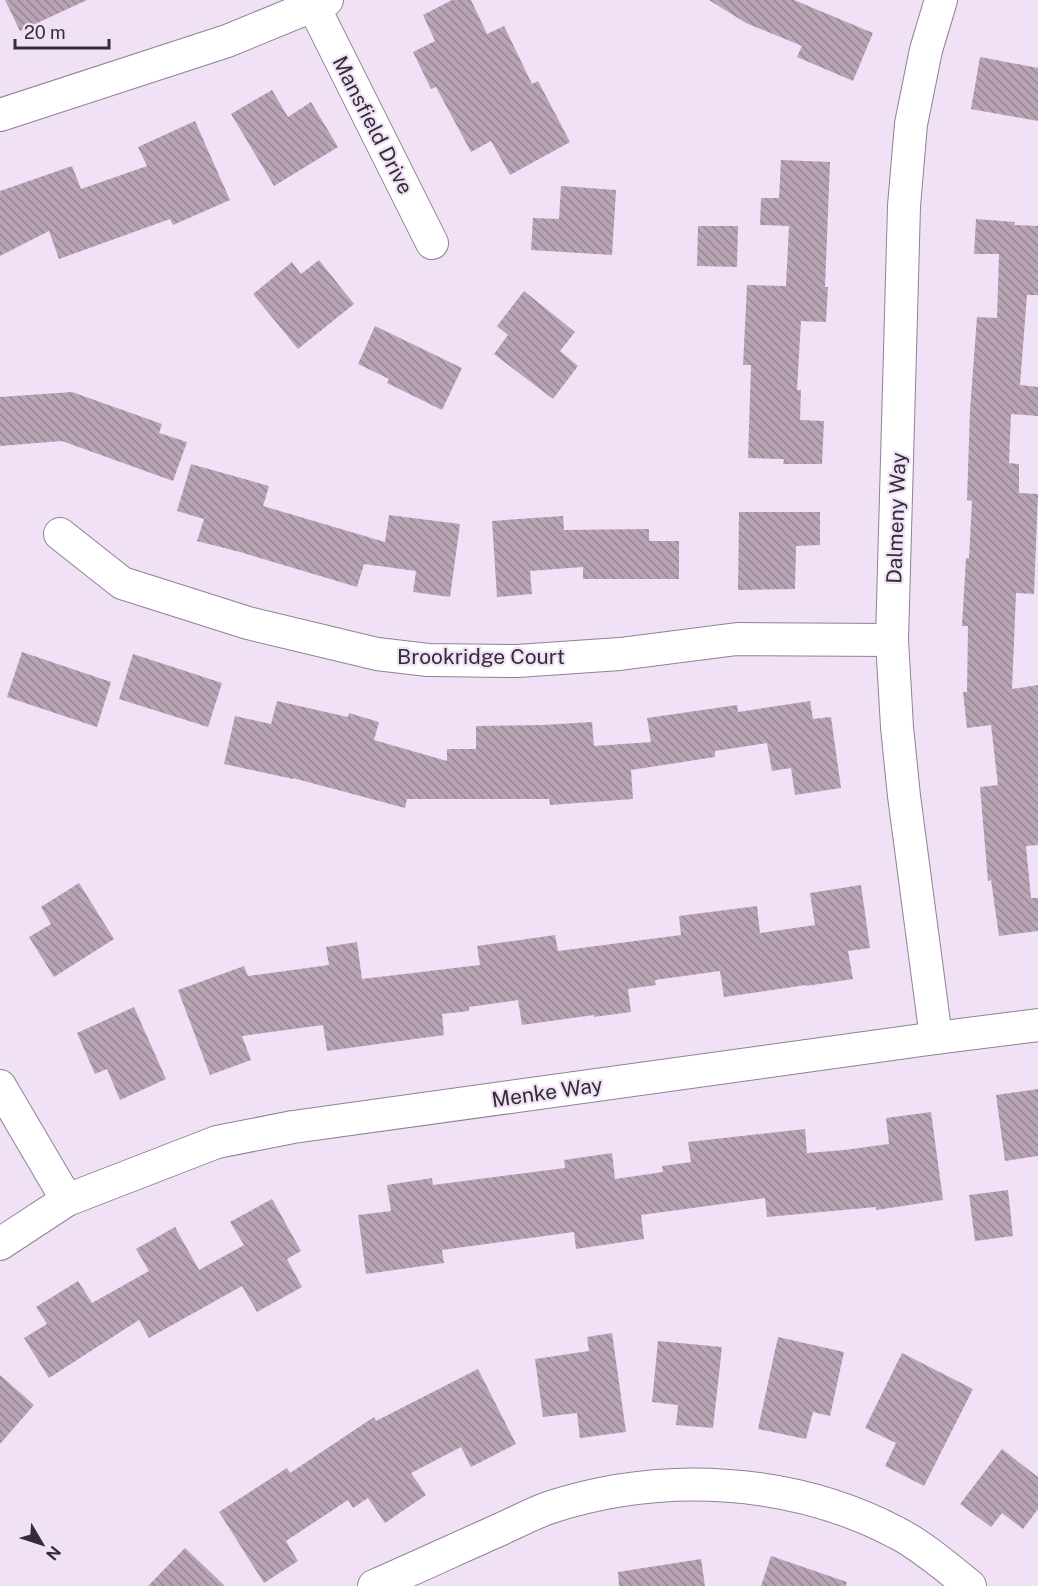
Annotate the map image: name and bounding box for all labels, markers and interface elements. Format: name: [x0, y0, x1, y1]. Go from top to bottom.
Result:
scale bar: [15, 12, 110, 50]
text: 20 m: [24, 22, 66, 43]
street label: Mansfield Drive: [327, 52, 419, 198]
street label: Dalmeny Way: [881, 452, 911, 584]
street label: Brookridge Court: [397, 644, 565, 669]
street label: Menke Way: [490, 1072, 604, 1112]
north arrow: [12, 1514, 72, 1574]
text: N: [42, 1542, 65, 1564]

